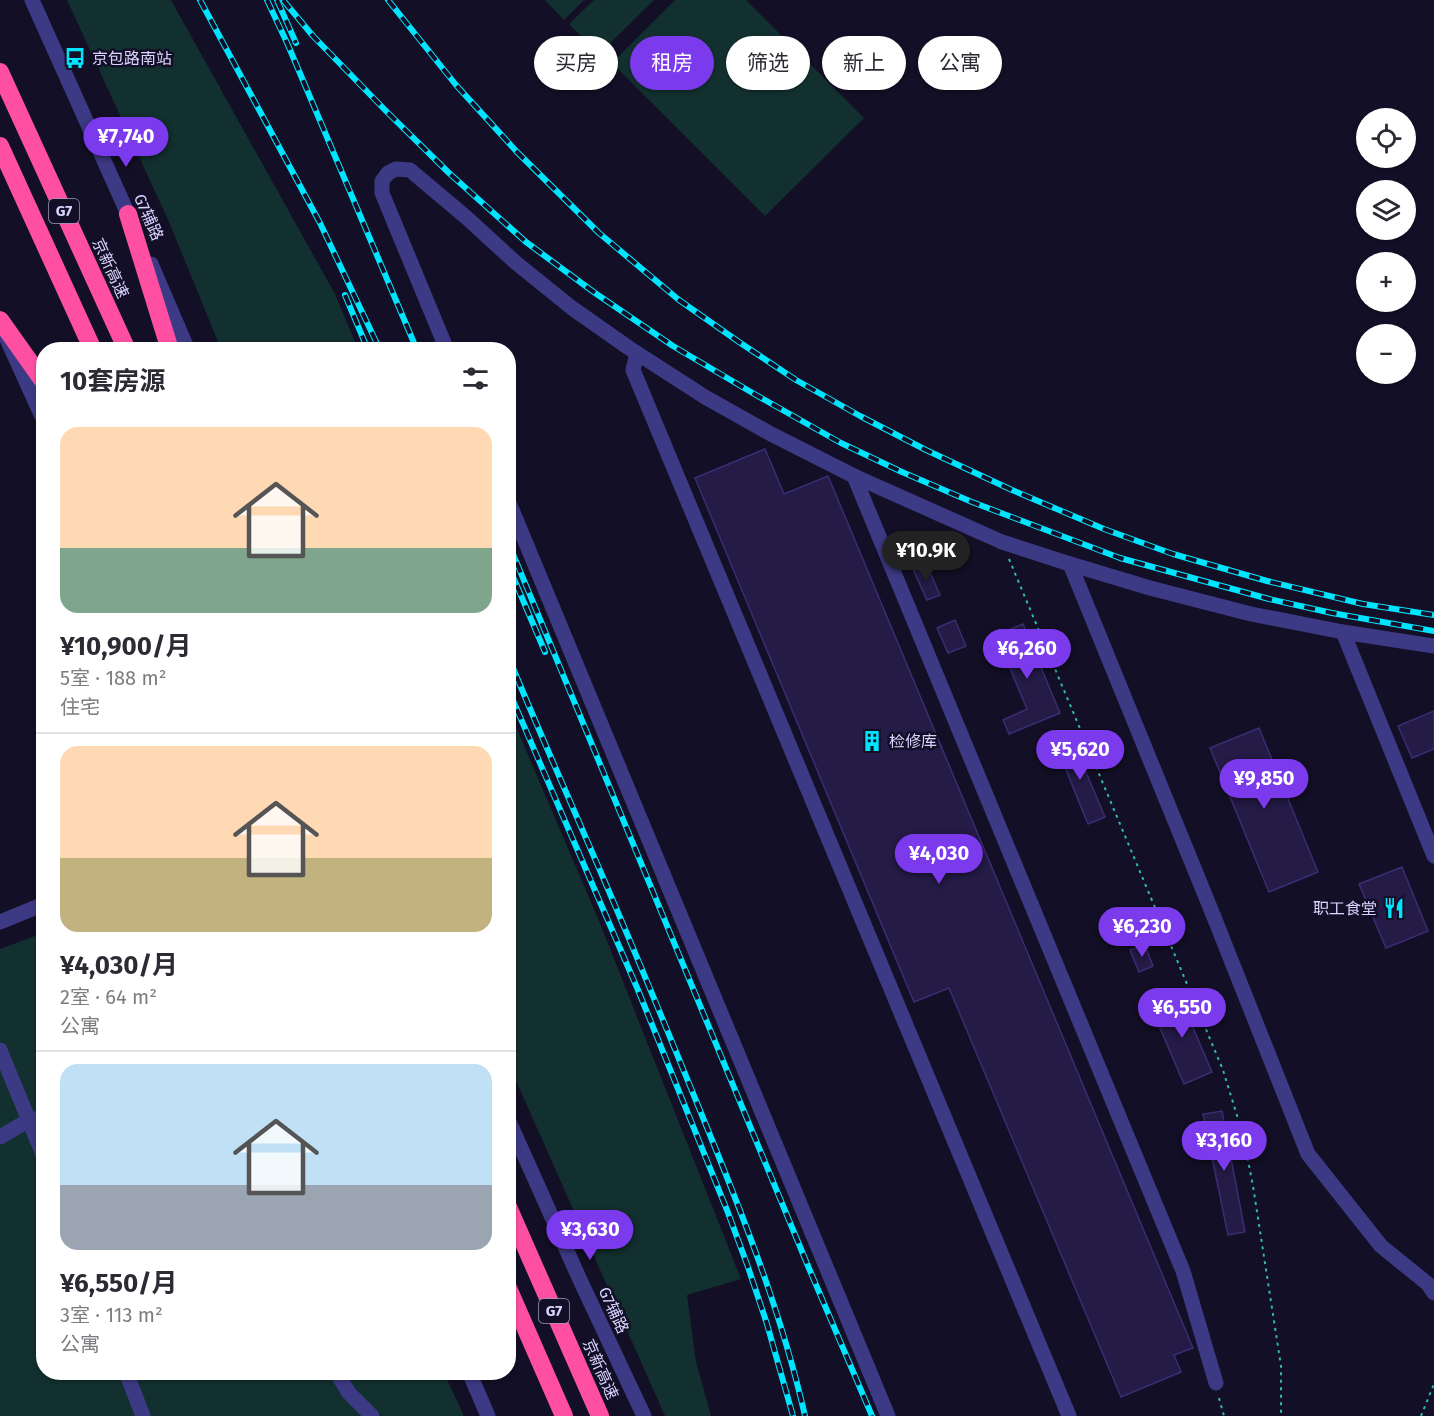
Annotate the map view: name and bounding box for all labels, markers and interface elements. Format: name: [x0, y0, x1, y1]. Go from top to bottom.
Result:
chip: 买房: [534, 36, 618, 90]
chip: 租房: [630, 36, 714, 90]
chip: 筛选: [726, 36, 810, 90]
chip: 新上: [822, 36, 906, 90]
chip: 公寓: [918, 36, 1002, 90]
bus stop icon: 京包路南站: [63, 46, 87, 70]
place label: 京包路南站: [92, 49, 172, 68]
map controls: [1356, 108, 1416, 384]
button: locate: [1356, 108, 1416, 168]
pin: ¥7,740: [77, 117, 175, 168]
text: ¥7,740: [97, 124, 155, 148]
button: layers: [1356, 180, 1416, 240]
street label: G7辅路: [130, 191, 167, 243]
road number: G7: [49, 199, 79, 223]
street label: 京新高速: [88, 235, 133, 301]
button: +: [1356, 252, 1416, 312]
button: −: [1356, 324, 1416, 384]
icon: filters: [459, 362, 492, 395]
text: 10套房源: [60, 366, 165, 397]
icon: home: [222, 466, 330, 574]
pin: ¥10.9K: [877, 531, 975, 582]
text: ¥10.9K: [896, 538, 956, 562]
pin: ¥6,260: [978, 629, 1076, 680]
text: ¥10,900/月: [60, 631, 191, 662]
text: ¥6,260: [997, 636, 1057, 660]
text: 5室 · 188 m²: [60, 666, 166, 690]
text: 住宅: [60, 695, 100, 719]
building icon: 检修库: [860, 729, 884, 753]
pin: ¥5,620: [1031, 730, 1129, 781]
place label: 检修库: [889, 732, 937, 751]
text: ¥5,620: [1050, 737, 1110, 761]
pin: ¥9,850: [1215, 759, 1313, 810]
text: ¥9,850: [1233, 766, 1295, 790]
icon: home: [222, 785, 330, 893]
pin: ¥4,030: [890, 834, 988, 885]
text: ¥4,030: [909, 841, 969, 865]
restaurant icon: 职工食堂: [1382, 896, 1406, 920]
place label: 职工食堂: [1313, 899, 1377, 918]
pin: ¥6,230: [1093, 907, 1191, 958]
text: ¥6,230: [1112, 914, 1172, 938]
text: ¥4,030/月: [60, 950, 178, 981]
text: 2室 · 64 m²: [60, 985, 157, 1009]
pin: ¥6,550: [1133, 988, 1231, 1039]
text: ¥6,550: [1152, 995, 1212, 1019]
text: 公寓: [60, 1014, 100, 1038]
icon: home: [222, 1103, 330, 1211]
pin: ¥3,160: [1175, 1121, 1273, 1172]
text: ¥3,160: [1196, 1128, 1252, 1152]
pin: ¥3,630: [541, 1210, 639, 1261]
text: ¥3,630: [560, 1217, 620, 1241]
text: ¥6,550/月: [60, 1268, 178, 1299]
street label: G7辅路: [595, 1284, 632, 1336]
road number: G7: [539, 1299, 569, 1323]
text: 3室 · 113 m²: [60, 1303, 163, 1327]
text: 公寓: [60, 1332, 100, 1356]
street label: 京新高速: [579, 1336, 622, 1402]

